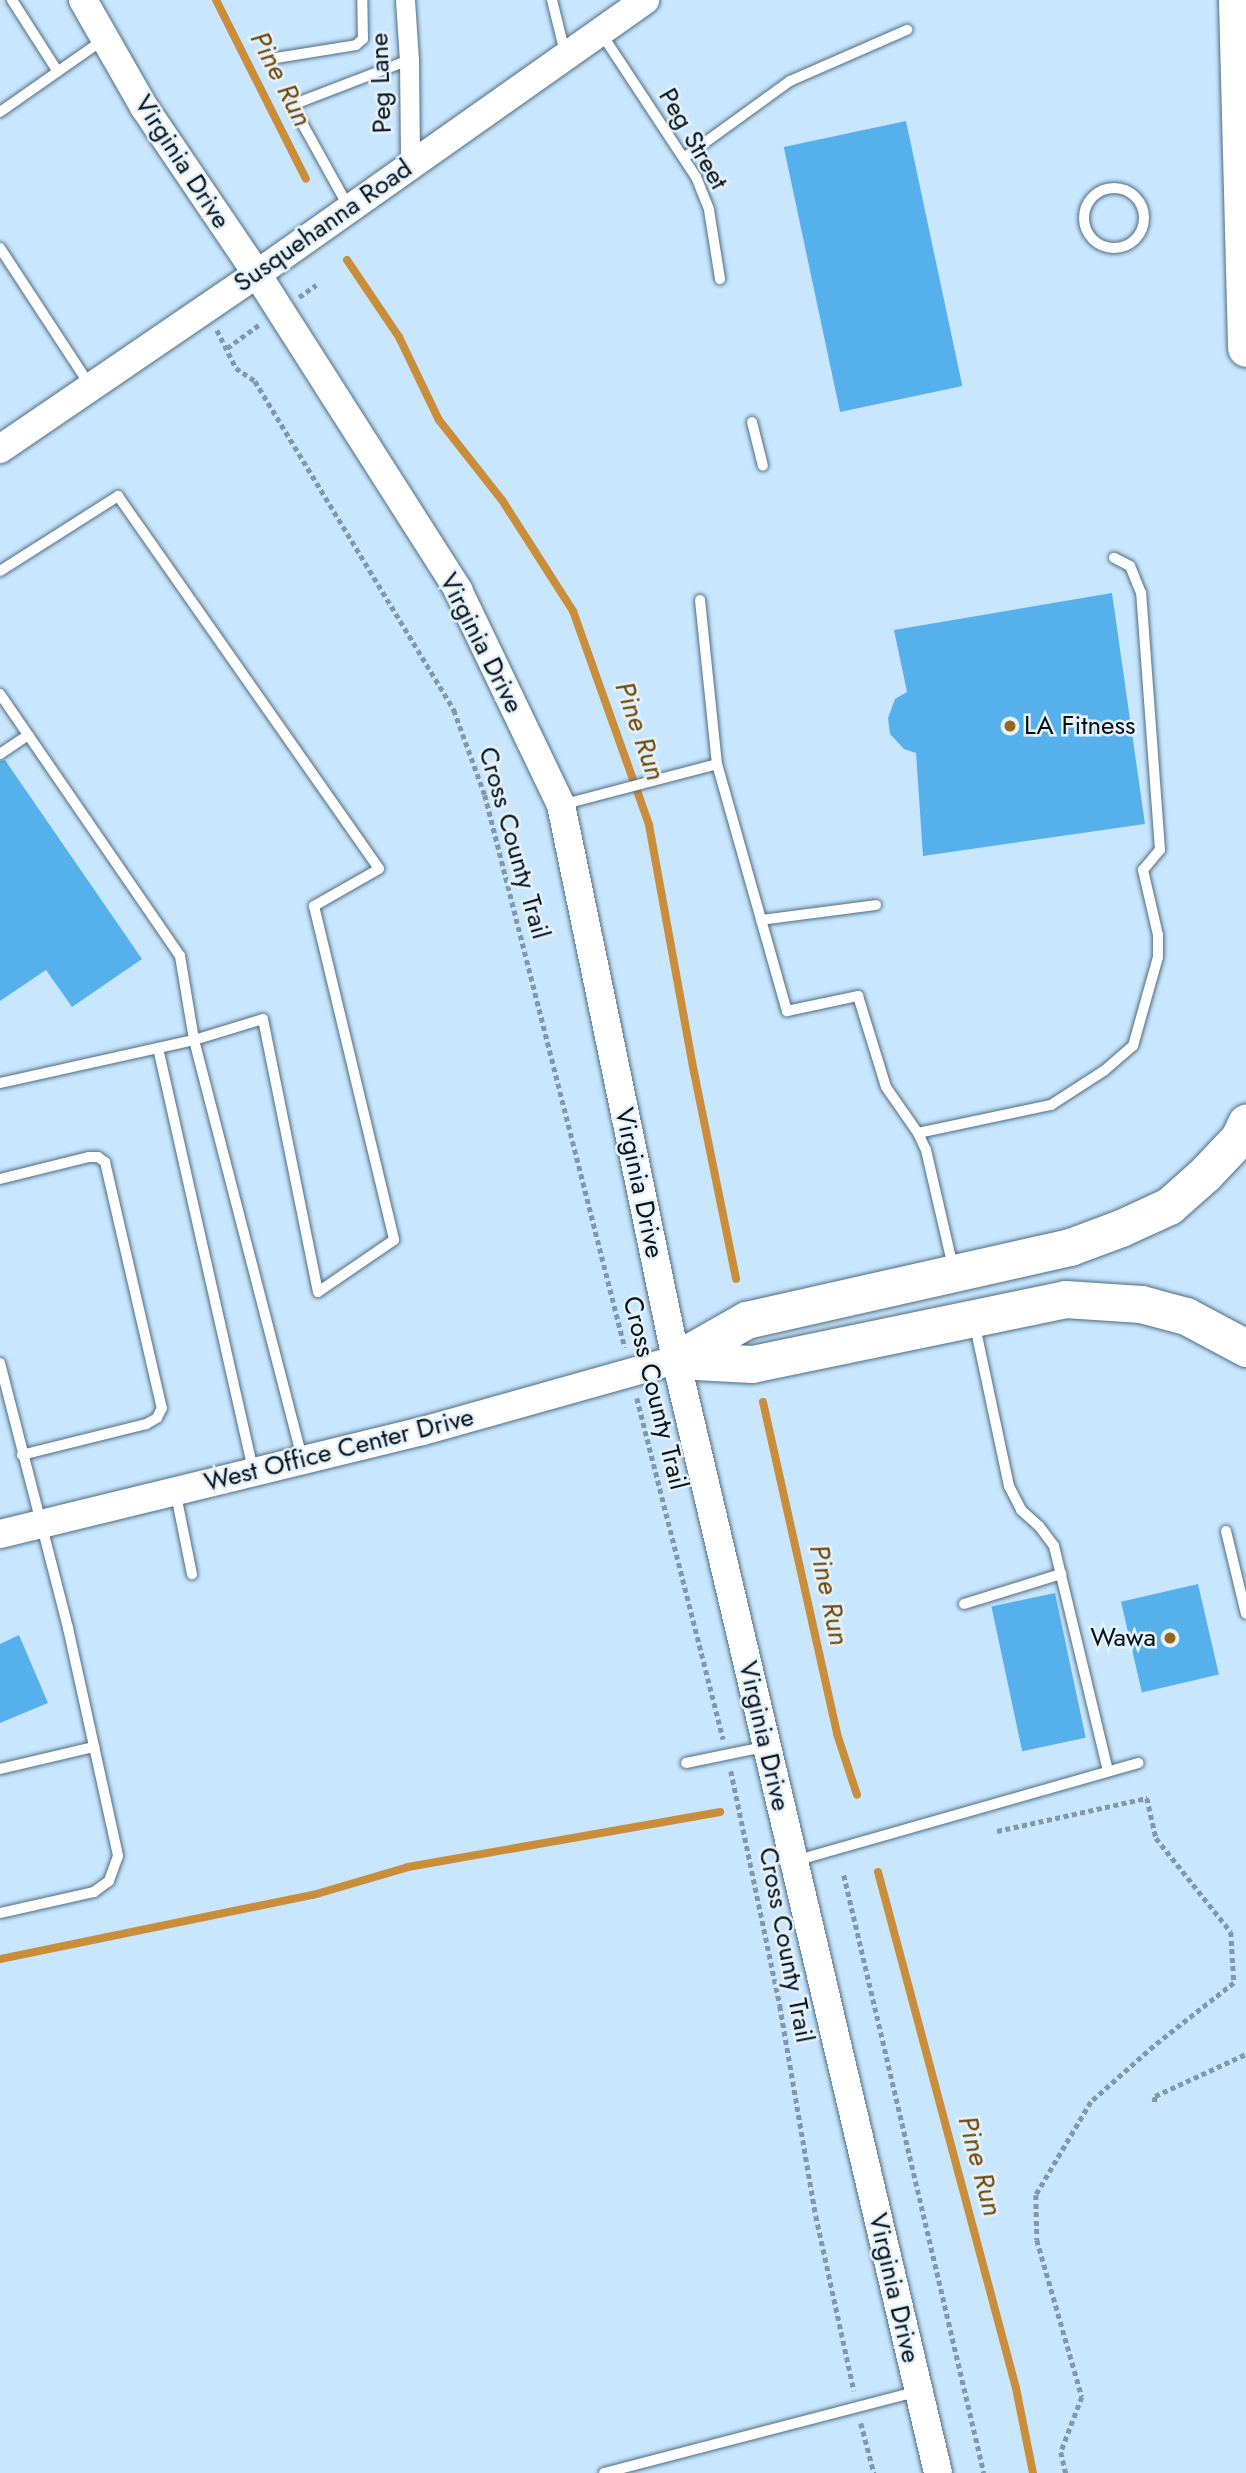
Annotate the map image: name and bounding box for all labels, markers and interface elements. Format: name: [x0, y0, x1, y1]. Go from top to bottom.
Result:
water label: Pine Run: [243, 26, 319, 132]
street label: Peg Lane: [364, 32, 398, 134]
street label: Peg Street: [652, 83, 734, 195]
street label: Virginia Drive: [127, 90, 237, 234]
street label: Susquehanna Road: [228, 153, 418, 299]
street label: Virginia Drive: [432, 568, 530, 718]
water label: Pine Run: [607, 677, 673, 785]
place label: LA Fitness: [1024, 710, 1135, 742]
marker: LA Fitness: [1002, 718, 1018, 734]
street label: Cross County Trail: [472, 743, 556, 943]
street label: Virginia Drive: [608, 1105, 670, 1261]
street label: Cross County Trail: [616, 1293, 694, 1493]
street label: West Office Center Drive: [201, 1401, 477, 1499]
water label: Pine Run: [802, 1541, 856, 1649]
place label: Wawa: [1090, 1622, 1156, 1654]
marker: Wawa: [1162, 1630, 1178, 1646]
street label: Virginia Drive: [732, 1658, 796, 1814]
street label: Cross County Trail: [752, 1845, 820, 2045]
water label: Pine Run: [951, 2112, 1009, 2220]
street label: Virginia Drive: [862, 2210, 926, 2366]

